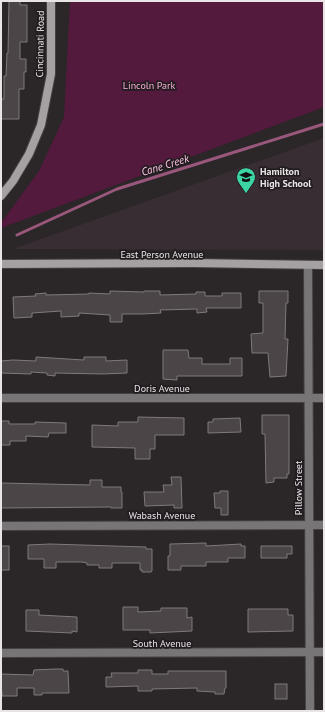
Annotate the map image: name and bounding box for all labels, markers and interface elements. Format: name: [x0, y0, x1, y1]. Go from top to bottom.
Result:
street label: Cincinnati Road: [33, 10, 47, 78]
park label: Lincoln Park: [123, 79, 175, 92]
water label: Cane Creek: [139, 151, 192, 179]
place label: Hamilton High School: [260, 165, 311, 190]
school or university icon: Hamilton High School: [235, 166, 257, 194]
street label: East Person Avenue: [121, 248, 203, 261]
street label: Doris Avenue: [134, 382, 190, 395]
street label: Pillow Street: [292, 460, 305, 515]
street label: Wabash Avenue: [129, 509, 195, 522]
street label: South Avenue: [133, 637, 191, 650]

